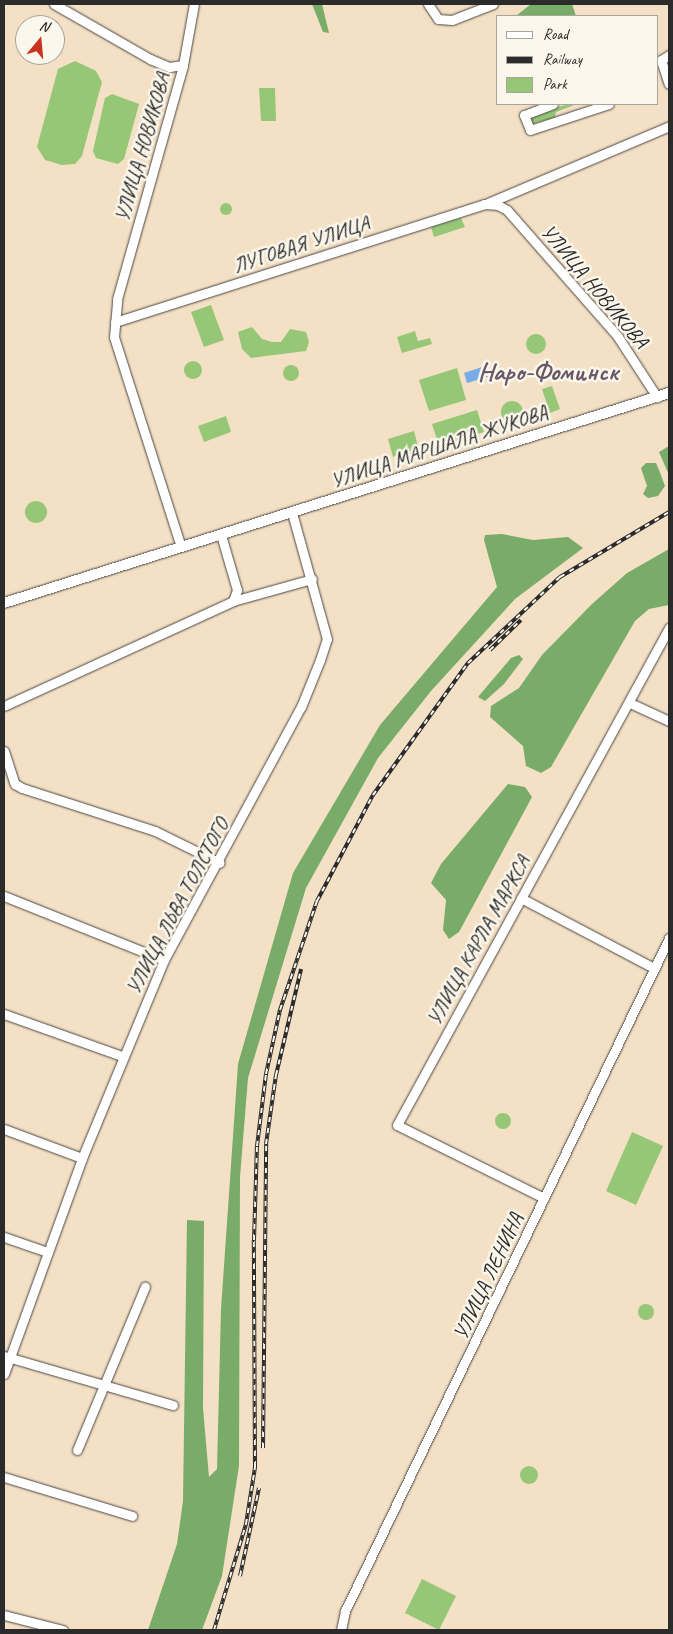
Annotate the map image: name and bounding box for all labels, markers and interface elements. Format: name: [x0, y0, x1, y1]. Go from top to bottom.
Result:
north arrow: [15, 15, 65, 65]
legend: [496, 15, 658, 105]
text: N: [38, 17, 51, 36]
text: Road: [543, 25, 568, 44]
text: Railway: [543, 50, 582, 69]
street label: УЛИЦА НОВИКОВА: [109, 70, 175, 224]
text: Park: [543, 75, 567, 94]
street label: ЛУГОВАЯ УЛИЦА: [230, 210, 372, 278]
street label: УЛИЦА НОВИКОВА: [536, 219, 654, 353]
district label: Наро-Фоминск: [478, 356, 618, 388]
street label: УЛИЦА МАРШАЛА ЖУКОВА: [327, 399, 551, 493]
street label: УЛИЦА ЛЬВА ТОЛСТОГО: [120, 813, 234, 999]
street label: УЛИЦА КАРЛА МАРКСА: [421, 850, 535, 1030]
street label: УЛИЦА ЛЕНИНА: [448, 1209, 528, 1343]

